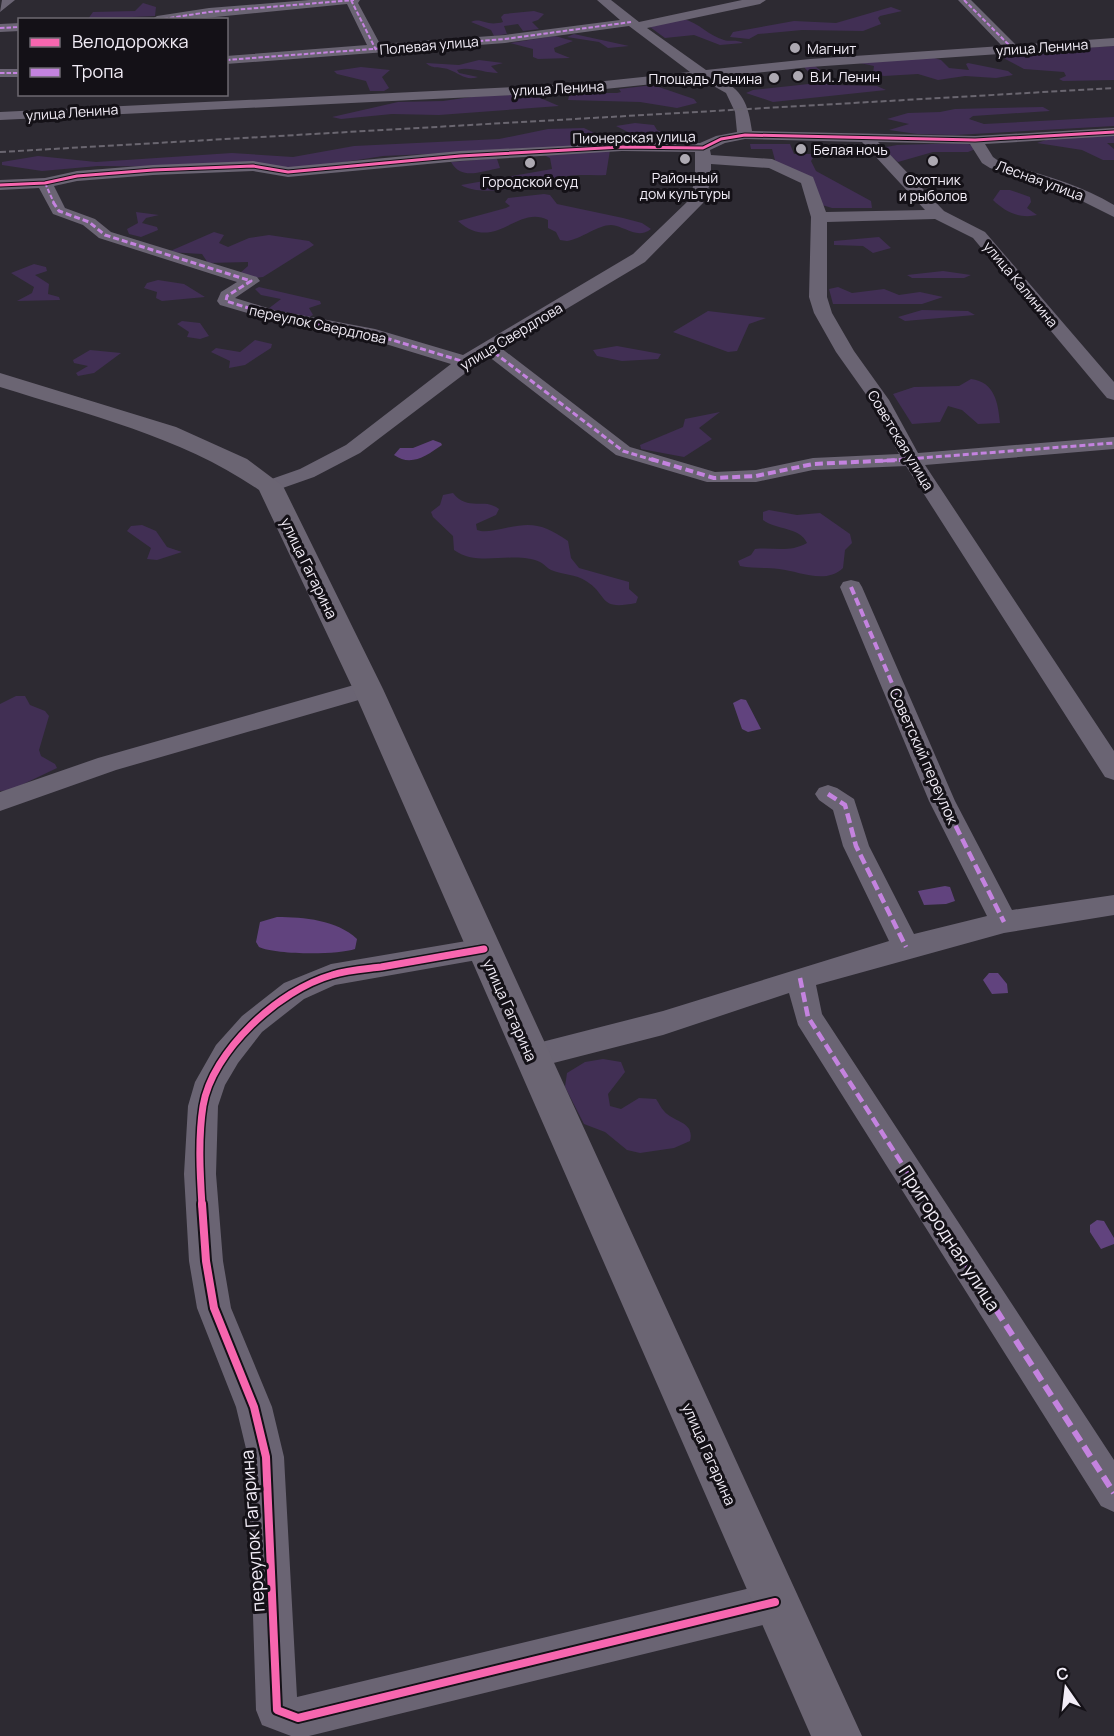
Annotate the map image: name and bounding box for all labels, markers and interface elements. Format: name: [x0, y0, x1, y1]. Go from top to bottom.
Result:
legend: [18, 18, 228, 96]
text: Велодорожка: [72, 29, 189, 53]
street label: Полевая улица: [379, 31, 479, 59]
street label: улица Ленина: [995, 34, 1089, 60]
place label: Магнит: [807, 39, 856, 58]
marker: Магнит: [788, 41, 802, 55]
text: Тропа: [72, 59, 123, 83]
place label: В.И. Ленин: [810, 67, 880, 86]
place label: Площадь Ленина: [649, 69, 762, 88]
marker: В.И. Ленин: [791, 69, 805, 83]
marker: Площадь Ленина: [767, 71, 781, 85]
street label: улица Ленина: [511, 76, 605, 100]
street label: улица Ленина: [25, 99, 119, 125]
street label: Пионерская улица: [572, 126, 696, 148]
place label: Белая ночь: [813, 140, 888, 159]
marker: Белая ночь: [794, 142, 808, 156]
marker: Районный дом культуры: [678, 152, 692, 166]
marker: Охотник и рыболов: [926, 154, 940, 168]
street label: Лесная улица: [994, 155, 1086, 205]
marker: Городской суд: [523, 156, 537, 170]
place label: Районный дом культуры: [640, 168, 730, 203]
place label: Охотник и рыболов: [899, 170, 968, 205]
place label: Городской суд: [482, 172, 578, 191]
street label: улица Калинина: [979, 237, 1063, 331]
street label: улица Свердлова: [456, 298, 566, 374]
street label: переулок Свердлова: [248, 300, 388, 348]
street label: Советская улица: [864, 387, 938, 493]
street label: улица Гагарина: [275, 514, 343, 622]
street label: Советский переулок: [885, 685, 964, 828]
street label: улица Гагарина: [478, 955, 542, 1065]
street label: Пригородная улица: [894, 1160, 1006, 1316]
street label: улица Гагарина: [677, 1399, 741, 1509]
street label: переулок Гагарина: [234, 1449, 270, 1613]
north arrow: [1036, 1658, 1096, 1718]
text: С: [1054, 1661, 1071, 1686]

